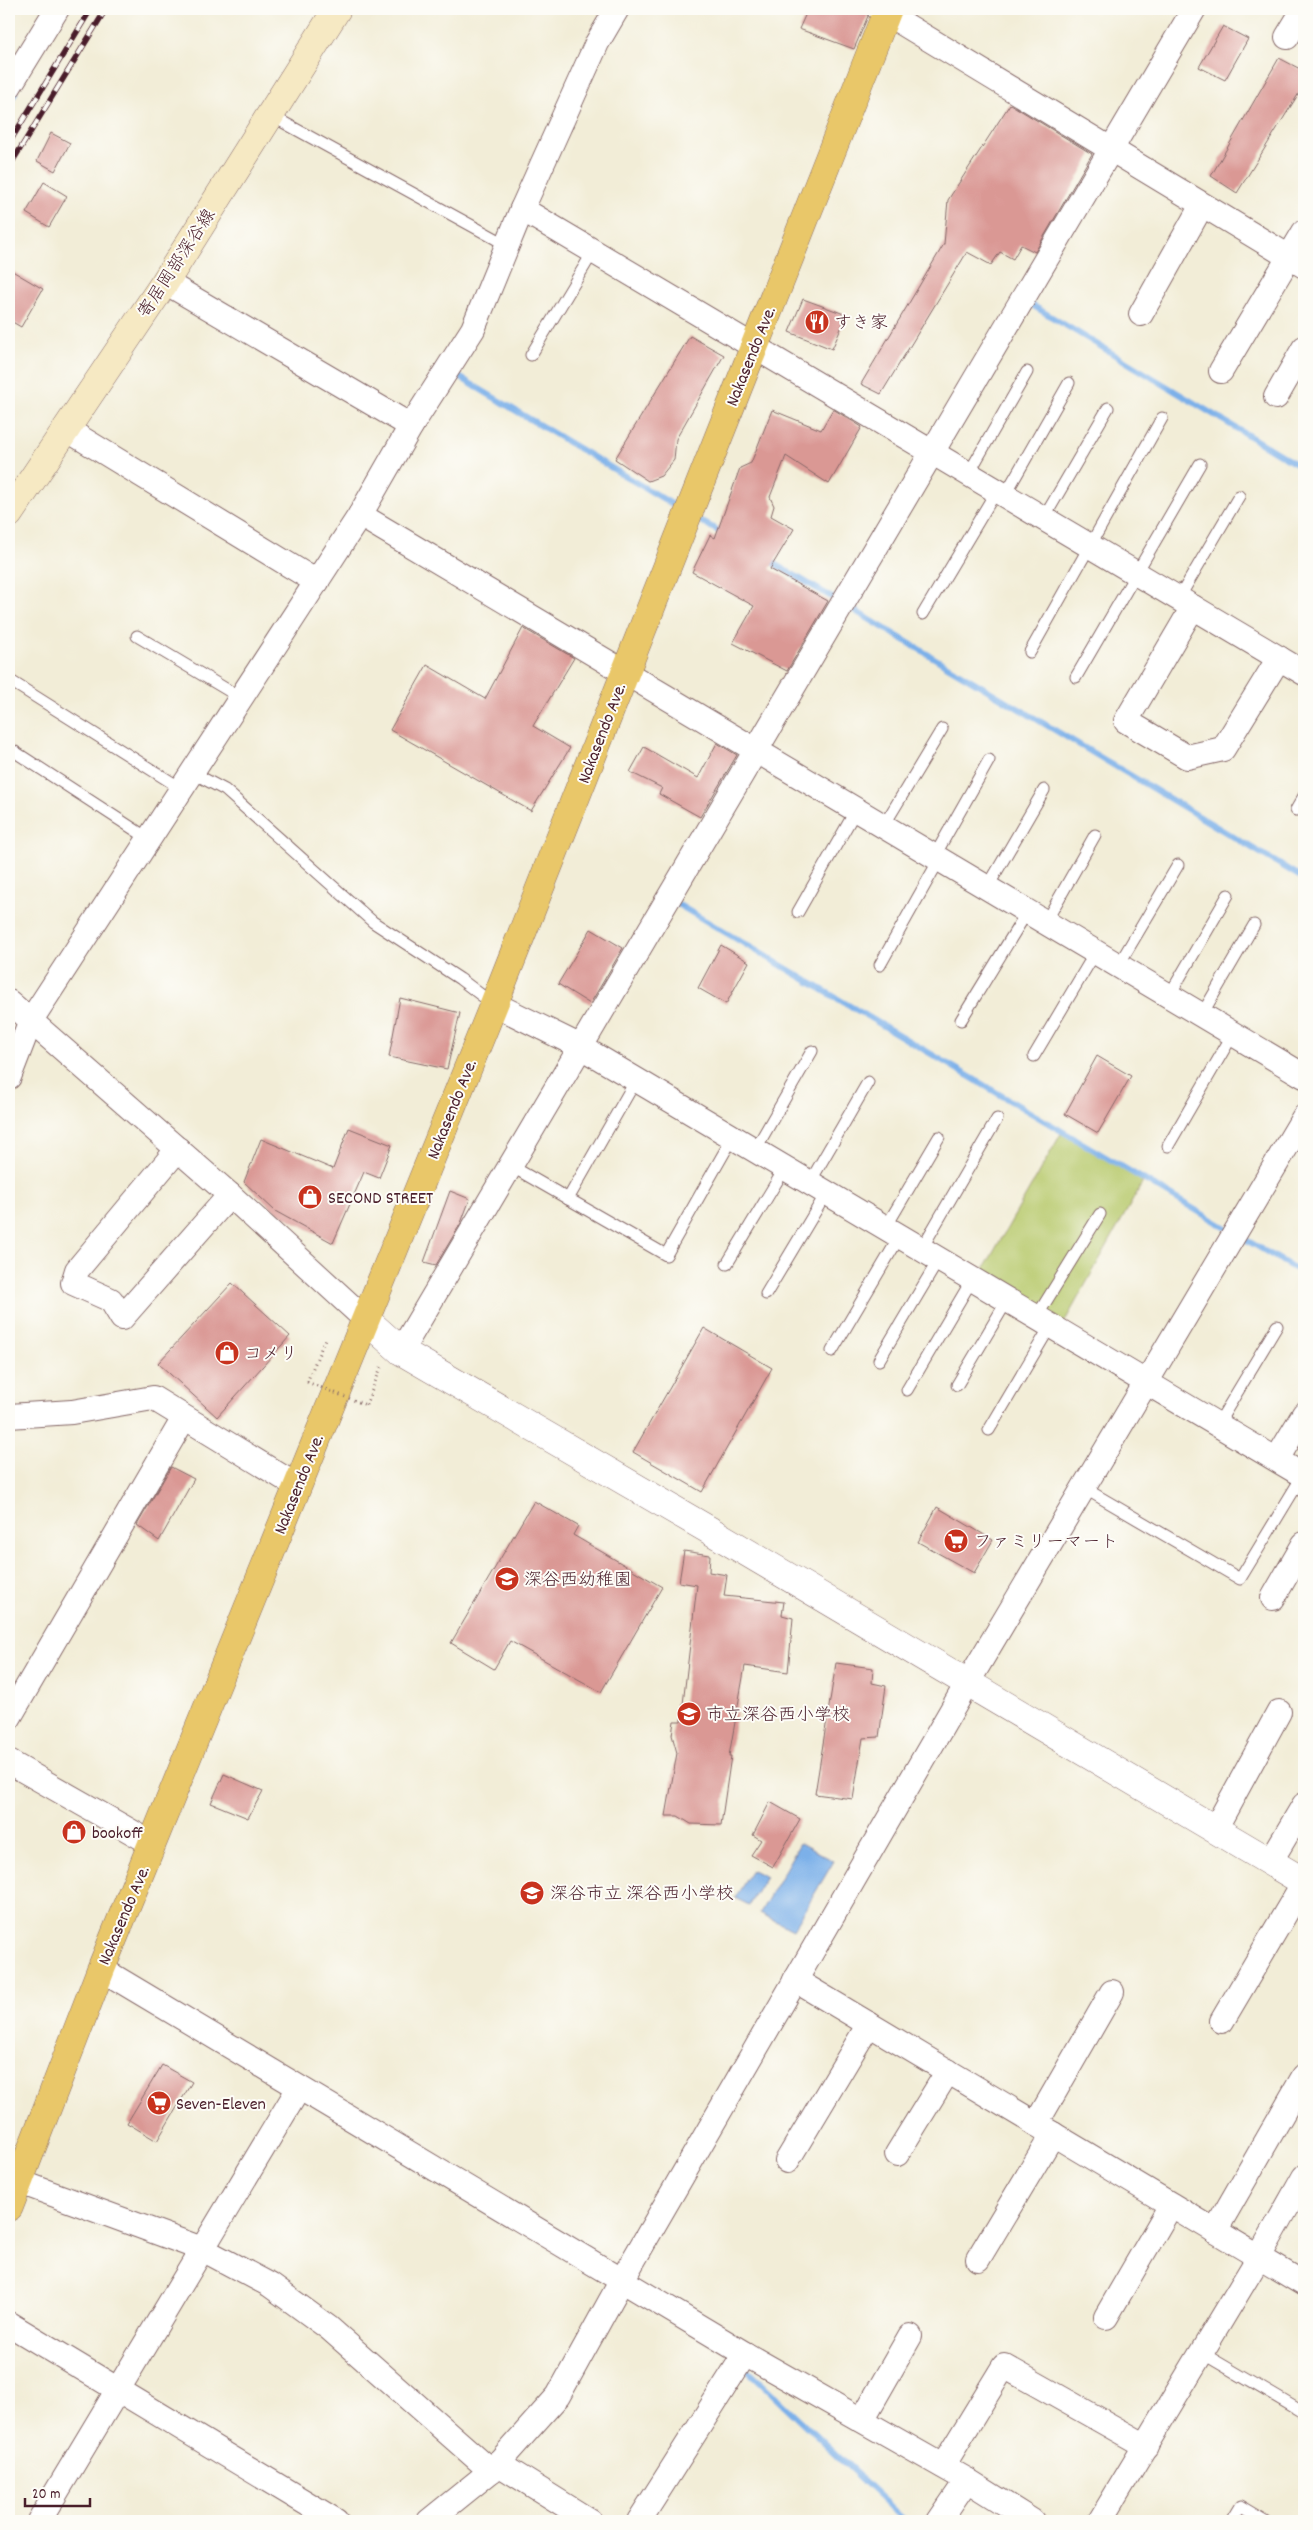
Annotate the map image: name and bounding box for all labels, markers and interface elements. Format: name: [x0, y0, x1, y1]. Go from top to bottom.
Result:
street label: 寄居岡部深谷線: [133, 205, 223, 324]
street label: Nakasendo Ave.: [721, 303, 784, 411]
restaurant icon: すき家: [804, 309, 830, 335]
place label: すき家: [834, 312, 888, 337]
street label: Nakasendo Ave.: [573, 680, 634, 788]
street label: Nakasendo Ave.: [422, 1056, 485, 1164]
shop icon: SECOND STREET: [297, 1184, 323, 1210]
place label: SECOND STREET: [328, 1187, 433, 1212]
shop icon: コメリ: [214, 1340, 240, 1366]
place label: コメリ: [244, 1343, 298, 1368]
street label: Nakasendo Ave.: [269, 1431, 332, 1539]
supermarket icon: ファミリーマート: [943, 1528, 969, 1554]
place label: ファミリーマート: [974, 1531, 1118, 1556]
school or university icon: 深谷西幼稚園: [494, 1566, 520, 1592]
place label: 深谷西幼稚園: [524, 1569, 632, 1594]
school or university icon: 市立深谷西小学校: [676, 1701, 702, 1727]
place label: 市立深谷西小学校: [706, 1704, 850, 1729]
shop icon: bookoff: [61, 1819, 87, 1845]
place label: bookoff: [92, 1822, 143, 1847]
street label: Nakasendo Ave.: [93, 1862, 157, 1970]
school or university icon: 深谷市立 深谷西小学校: [519, 1880, 545, 1906]
place label: 深谷市立 深谷西小学校: [550, 1883, 734, 1908]
supermarket icon: Seven-Eleven: [146, 2090, 172, 2116]
place label: Seven-Eleven: [176, 2093, 266, 2118]
scale bar: [25, 2475, 90, 2507]
text: 20 m: [32, 2484, 60, 2506]

